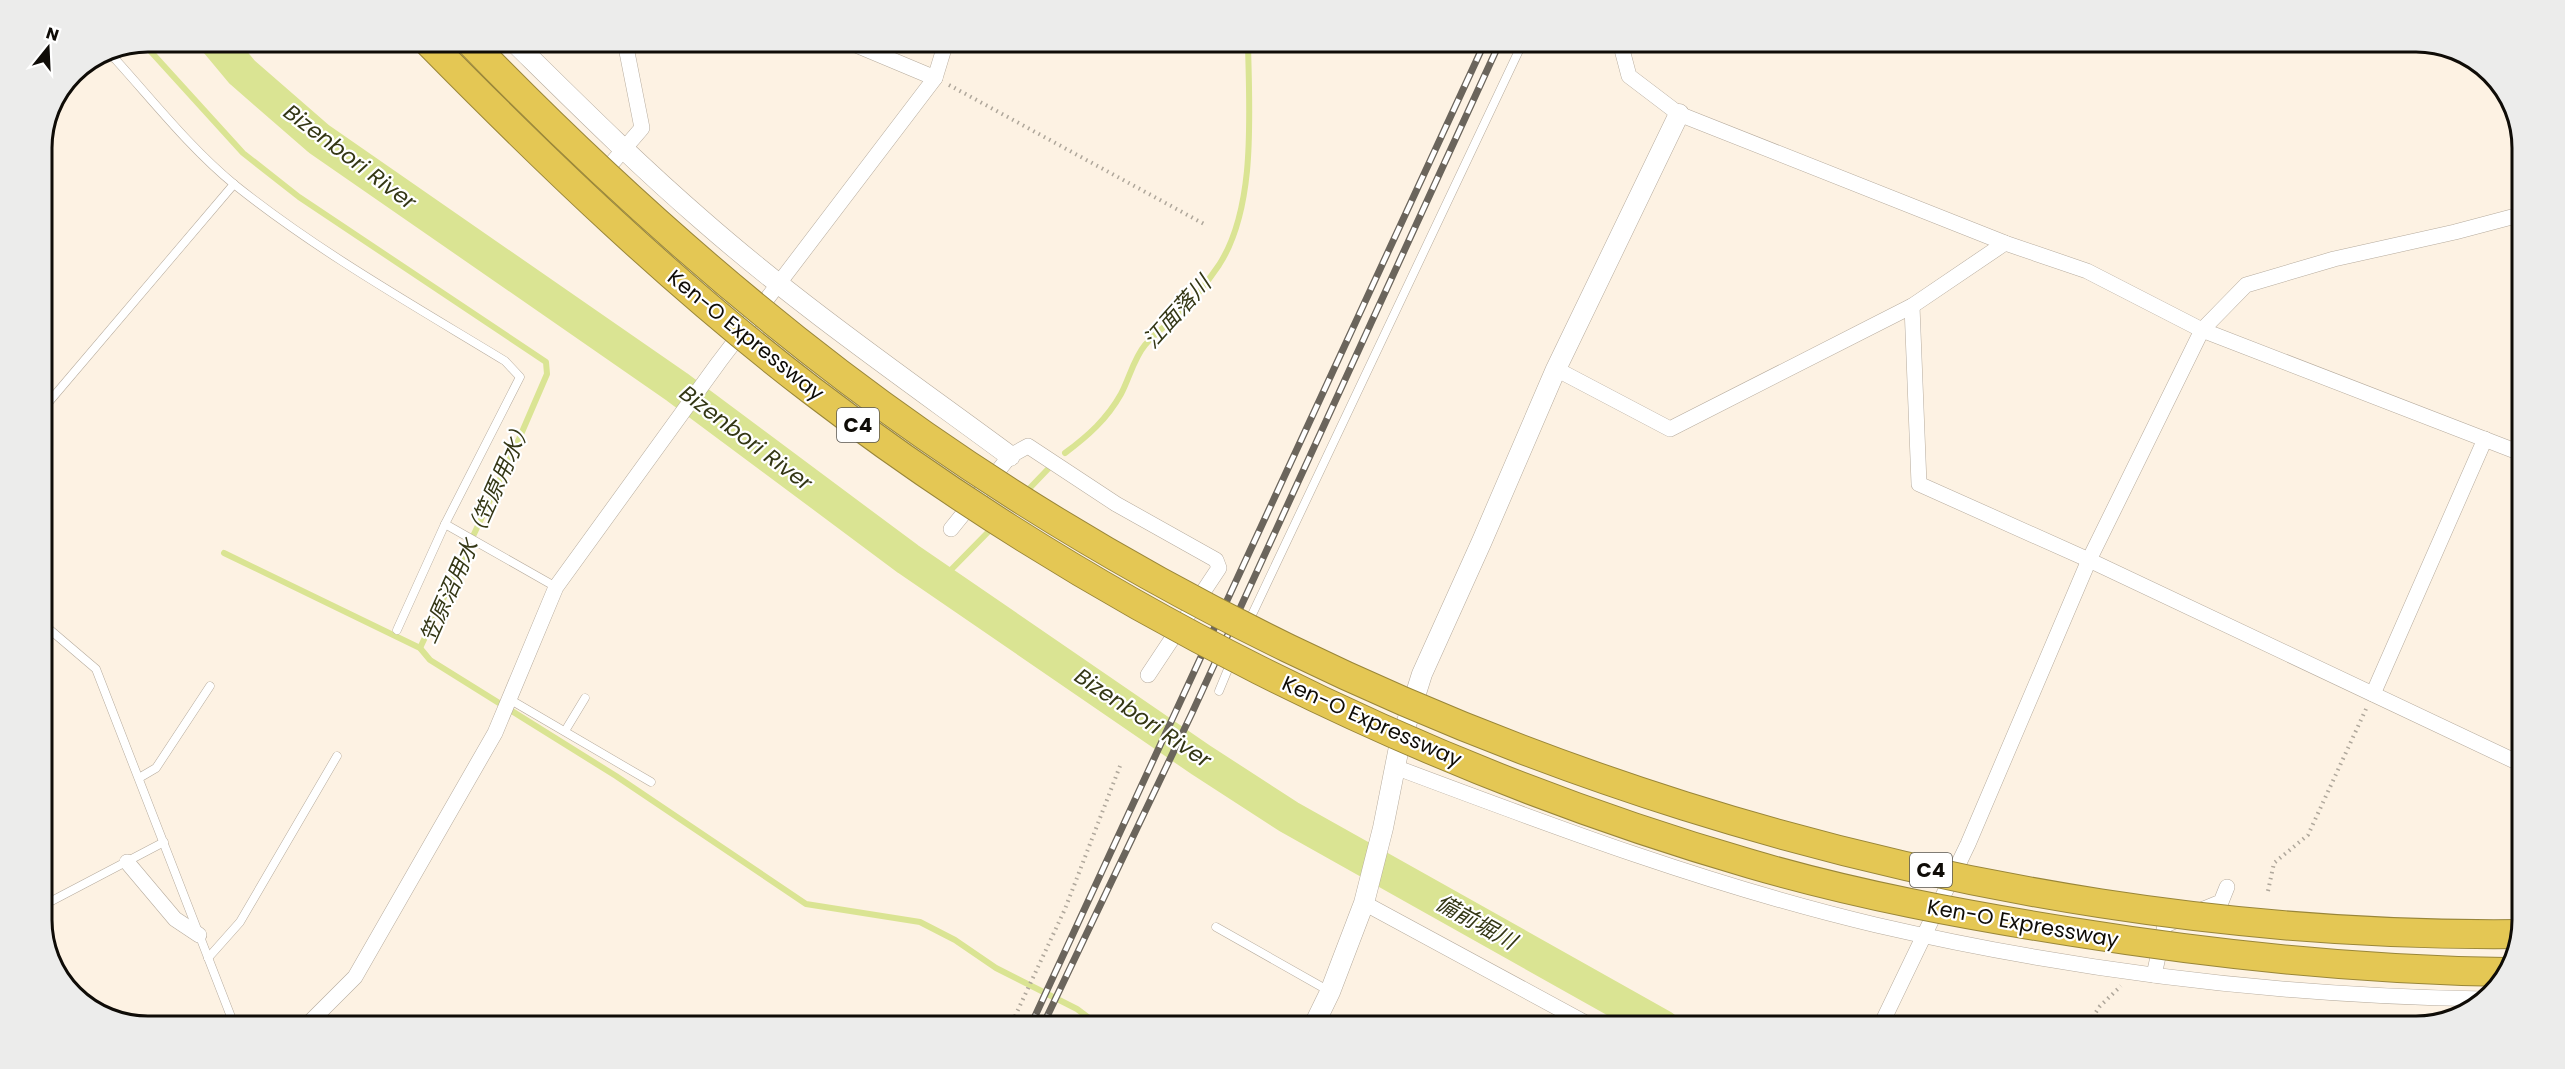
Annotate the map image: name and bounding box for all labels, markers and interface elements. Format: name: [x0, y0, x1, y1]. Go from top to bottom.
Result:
north arrow: [18, 18, 78, 78]
text: N: [43, 21, 62, 47]
water label: Bizenbori River: [277, 97, 423, 218]
street label: Ken-O Expressway: [662, 263, 831, 407]
water label: 江面落川: [1136, 267, 1219, 355]
water label: Bizenbori River: [673, 378, 819, 499]
road number: C4: [837, 408, 879, 442]
water label: 笠原沼用水（笠原用水）: [413, 414, 539, 648]
water label: Bizenbori River: [1069, 661, 1218, 776]
street label: Ken-O Expressway: [1278, 668, 1467, 774]
road number: C4: [1910, 853, 1952, 887]
water label: 備前堀川: [1430, 887, 1524, 958]
street label: Ken-O Expressway: [1925, 892, 2121, 954]

